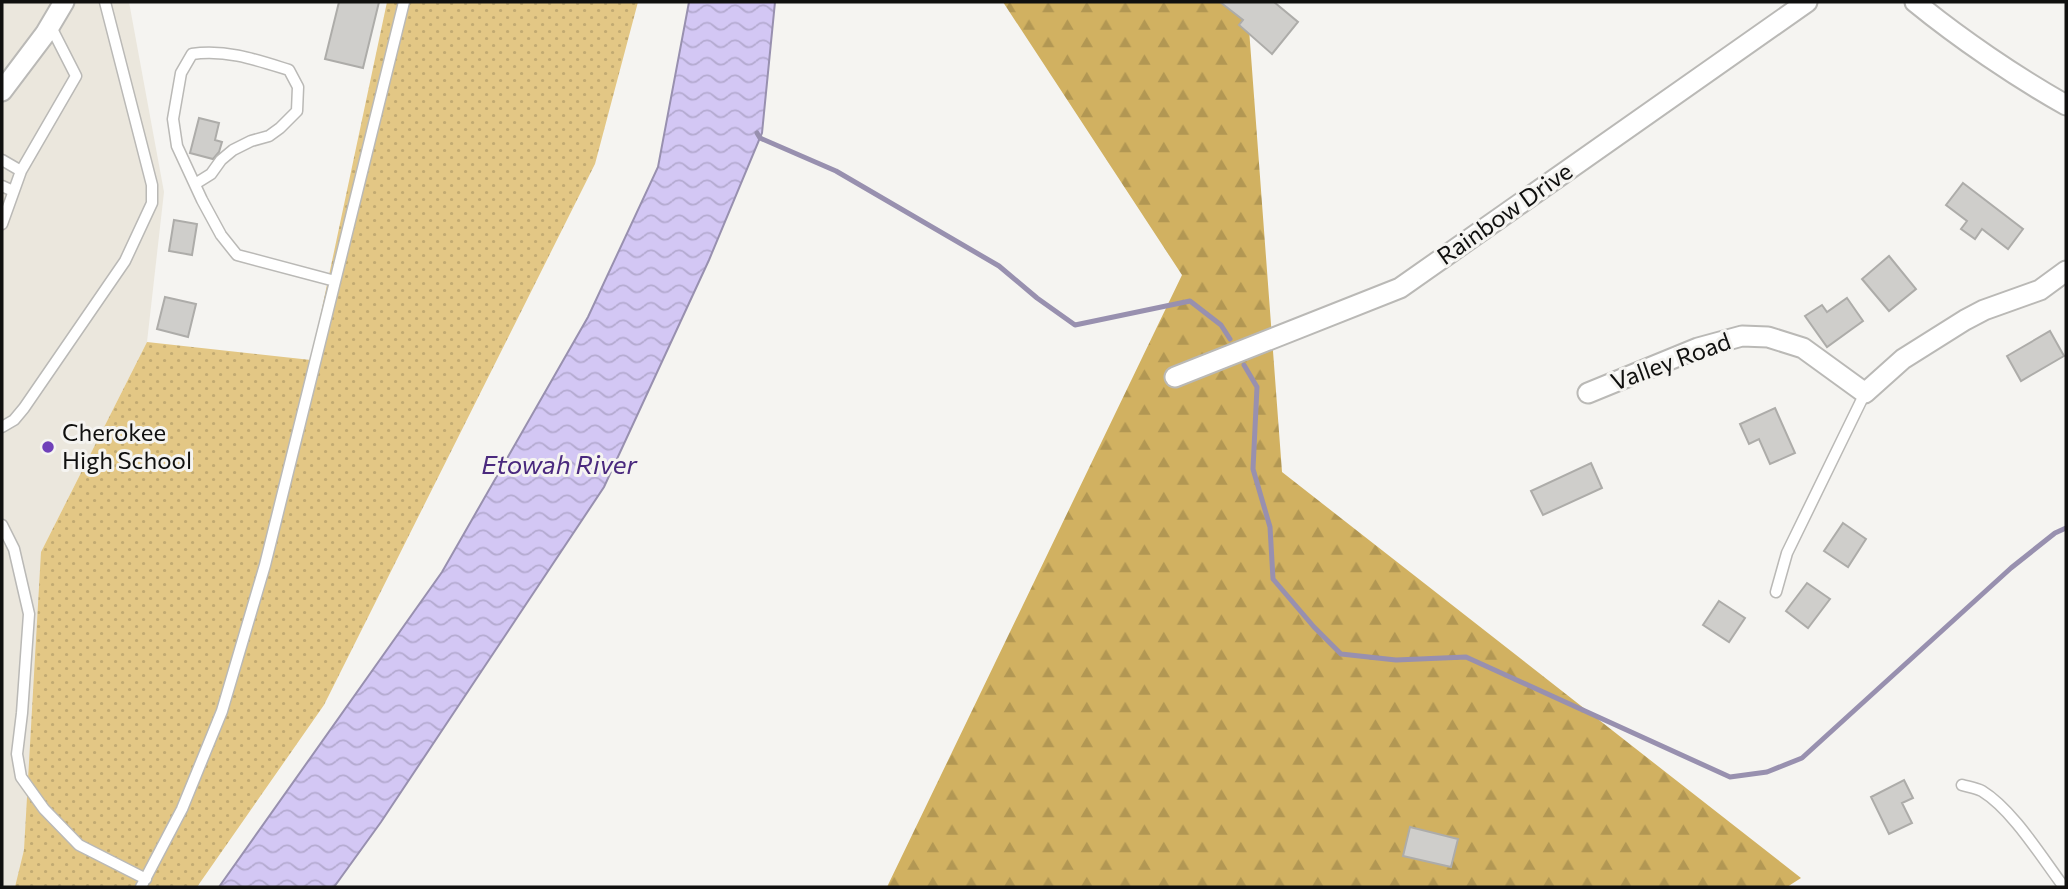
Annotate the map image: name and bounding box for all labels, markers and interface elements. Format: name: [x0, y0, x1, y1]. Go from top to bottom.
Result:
street label: Rainbow Drive: [1431, 155, 1577, 270]
street label: Valley Road: [1607, 326, 1734, 396]
place label: Cherokee High School: [62, 417, 192, 474]
marker: Cherokee High School: [40, 439, 56, 455]
water label: Etowah River: [481, 448, 638, 479]

